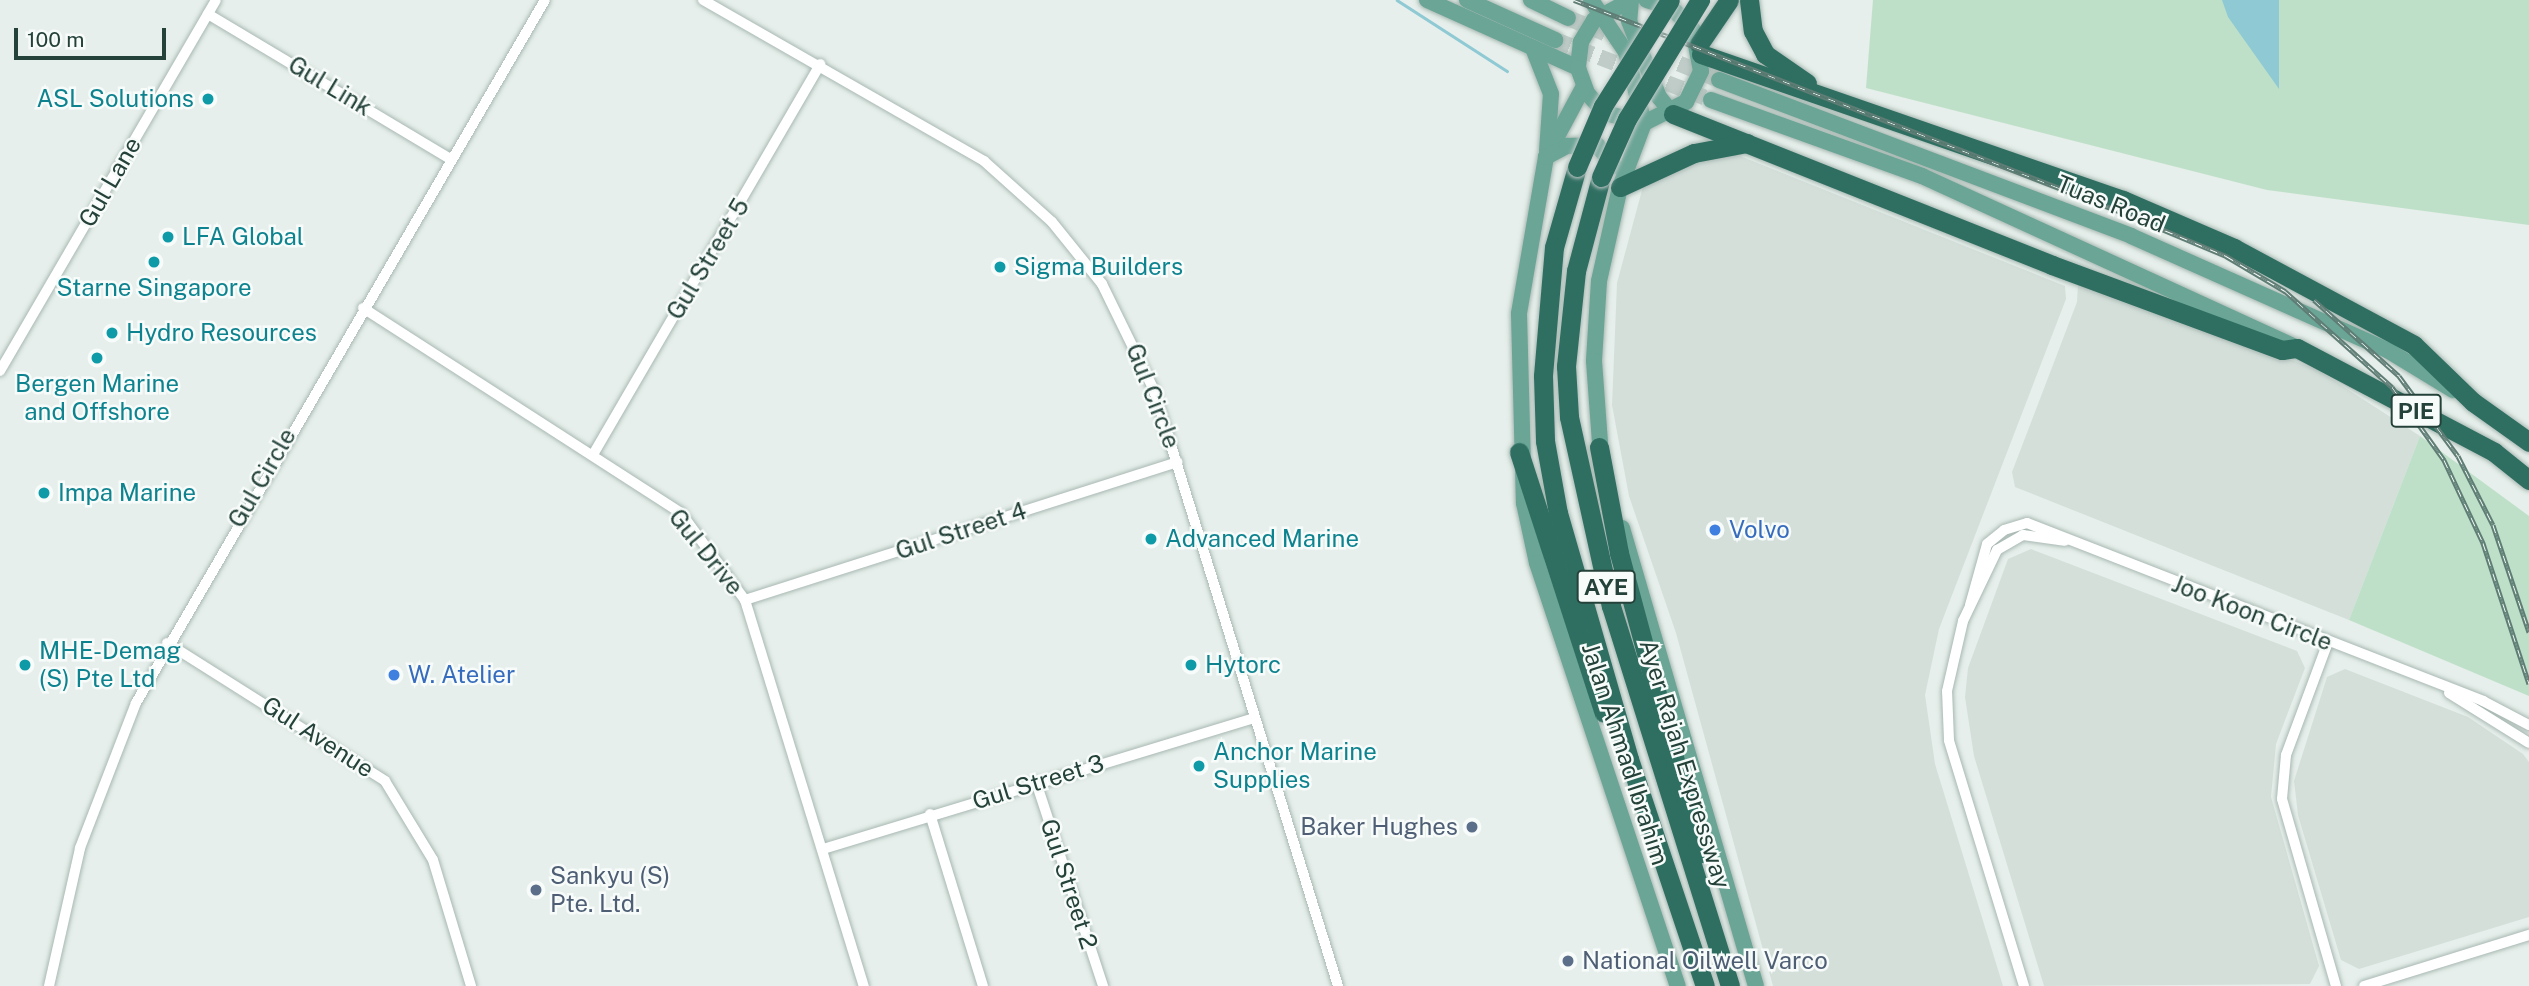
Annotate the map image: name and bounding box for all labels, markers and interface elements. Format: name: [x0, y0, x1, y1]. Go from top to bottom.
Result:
scale bar: [18, 14, 170, 58]
text: 100 m: [27, 27, 84, 52]
street label: Gul Link: [283, 50, 377, 122]
place label: ASL Solutions: [36, 85, 194, 113]
marker: ASL Solutions: [200, 91, 216, 107]
street label: Gul Lane: [73, 132, 147, 232]
street label: Tuas Road: [2052, 169, 2170, 239]
street label: Gul Street 5: [661, 193, 755, 325]
place label: LFA Global: [182, 223, 304, 251]
marker: LFA Global: [160, 229, 176, 245]
place label: Sigma Builders: [1014, 253, 1183, 281]
marker: Starne Singapore: [146, 254, 162, 270]
marker: Sigma Builders: [992, 259, 1008, 275]
place label: Starne Singapore: [56, 274, 252, 302]
place label: Hydro Resources: [126, 319, 317, 347]
marker: Hydro Resources: [104, 325, 120, 341]
street label: Gul Circle: [1120, 340, 1186, 452]
marker: Bergen Marine and Offshore: [89, 350, 105, 366]
place label: Bergen Marine and Offshore: [15, 370, 179, 426]
road number: PIE: [2390, 392, 2442, 430]
street label: Gul Circle: [222, 423, 302, 533]
place label: Impa Marine: [58, 479, 196, 507]
marker: Impa Marine: [36, 485, 52, 501]
street label: Gul Street 4: [892, 496, 1030, 566]
street label: Gul Drive: [663, 503, 749, 601]
place label: Volvo: [1729, 516, 1790, 544]
marker: Volvo: [1707, 522, 1723, 538]
place label: Advanced Marine: [1165, 525, 1359, 553]
marker: Advanced Marine: [1143, 531, 1159, 547]
road number: AYE: [1576, 568, 1636, 607]
street label: Joo Koon Circle: [2168, 569, 2336, 657]
street label: Ayer Rajah Expressway: [1633, 636, 1737, 892]
place label: MHE-Demag (S) Pte Ltd: [39, 637, 181, 693]
street label: Jalan Ahmad Ibrahim: [1575, 639, 1675, 869]
place label: Hytorc: [1205, 651, 1281, 679]
marker: MHE-Demag (S) Pte Ltd: [17, 657, 33, 673]
marker: Hytorc: [1183, 657, 1199, 673]
place label: W. Atelier: [408, 661, 515, 689]
marker: W. Atelier: [386, 667, 402, 683]
street label: Gul Avenue: [257, 690, 379, 784]
place label: Anchor Marine Supplies: [1213, 738, 1377, 794]
street label: Gul Street 3: [969, 748, 1107, 816]
marker: Anchor Marine Supplies: [1191, 758, 1207, 774]
place label: Baker Hughes: [1300, 813, 1458, 841]
street label: Gul Street 2: [1034, 815, 1104, 953]
marker: Baker Hughes: [1464, 819, 1480, 835]
place label: Sankyu (S) Pte. Ltd.: [550, 862, 670, 918]
marker: Sankyu (S) Pte. Ltd.: [528, 882, 544, 898]
place label: National Oilwell Varco: [1582, 947, 1828, 975]
marker: National Oilwell Varco: [1560, 953, 1576, 969]

